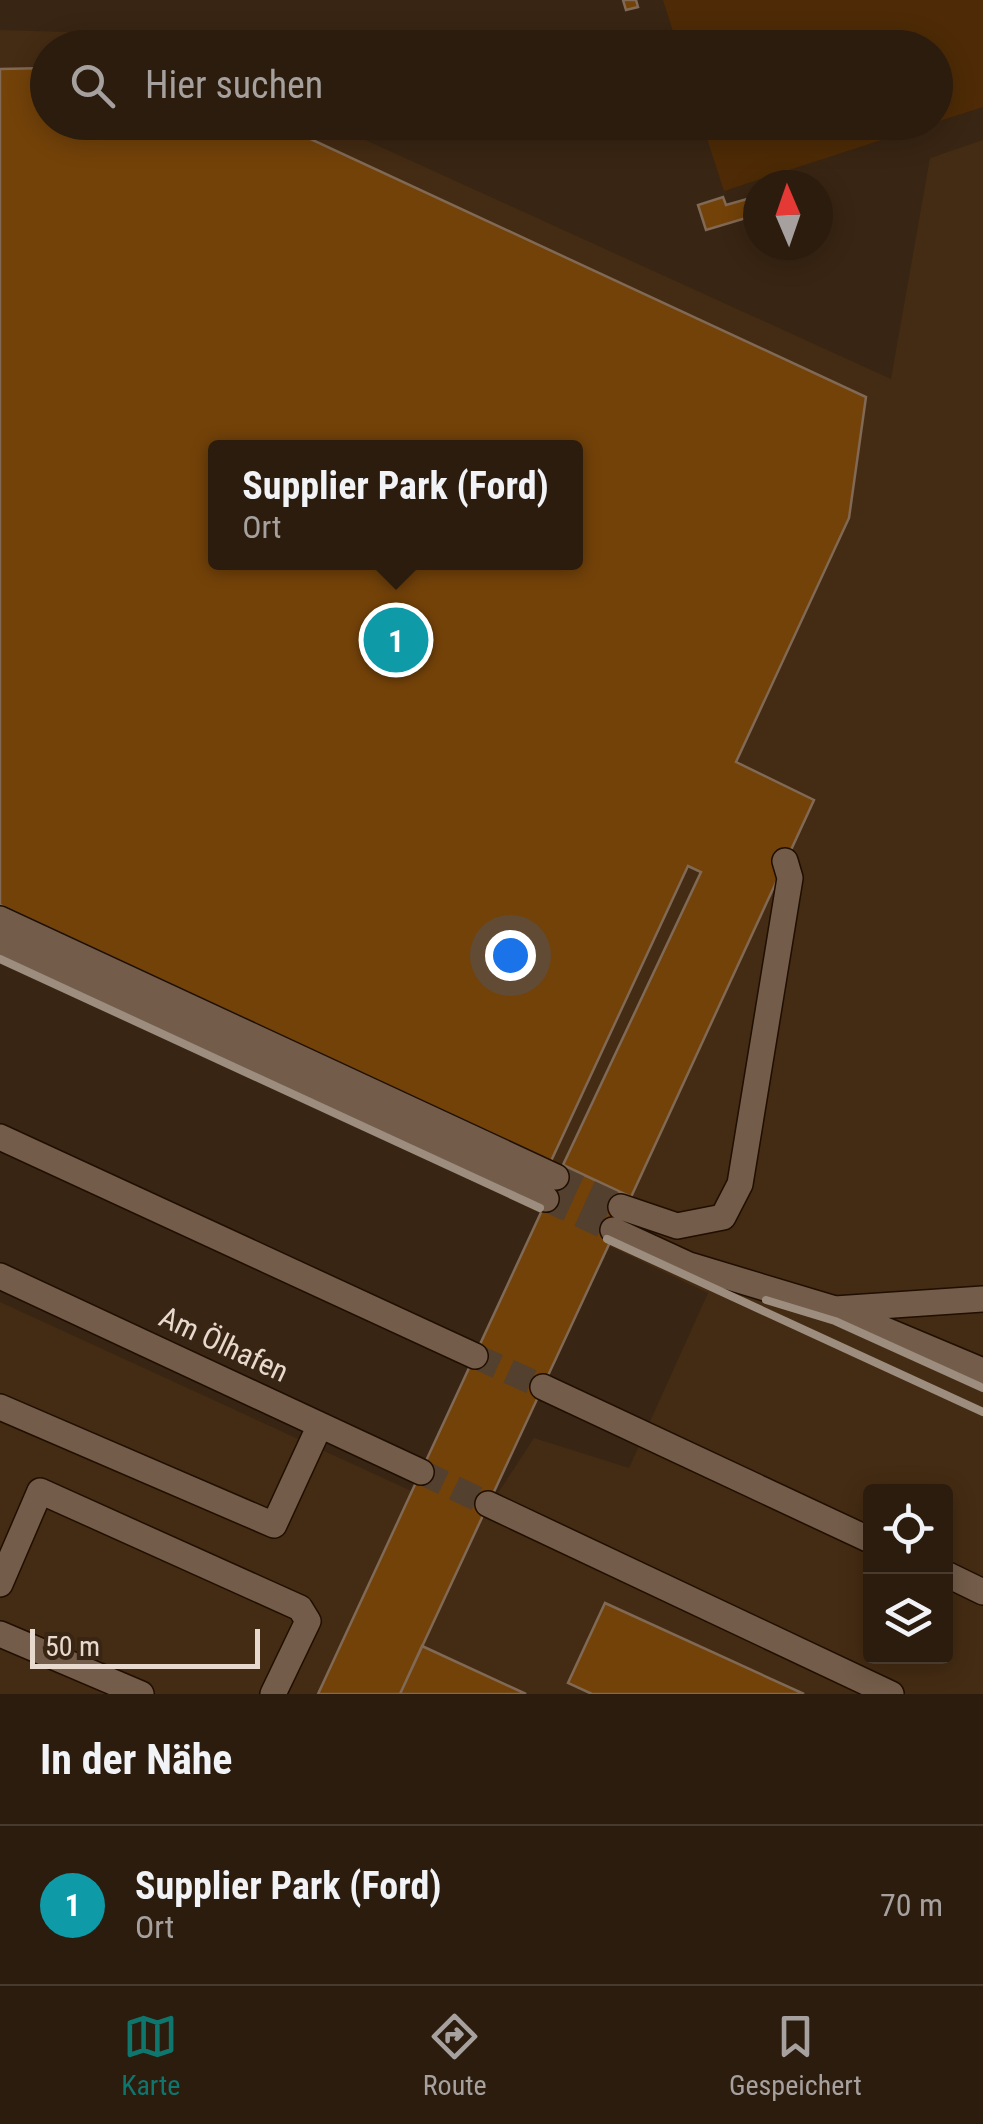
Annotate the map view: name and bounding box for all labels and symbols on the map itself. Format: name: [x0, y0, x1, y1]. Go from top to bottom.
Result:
north arrow: [743, 170, 833, 260]
pin: 1: [364, 602, 428, 678]
your location: [485, 930, 536, 981]
street label: Am Ölhafen: [154, 1299, 294, 1389]
scale bar: [30, 1624, 260, 1668]

